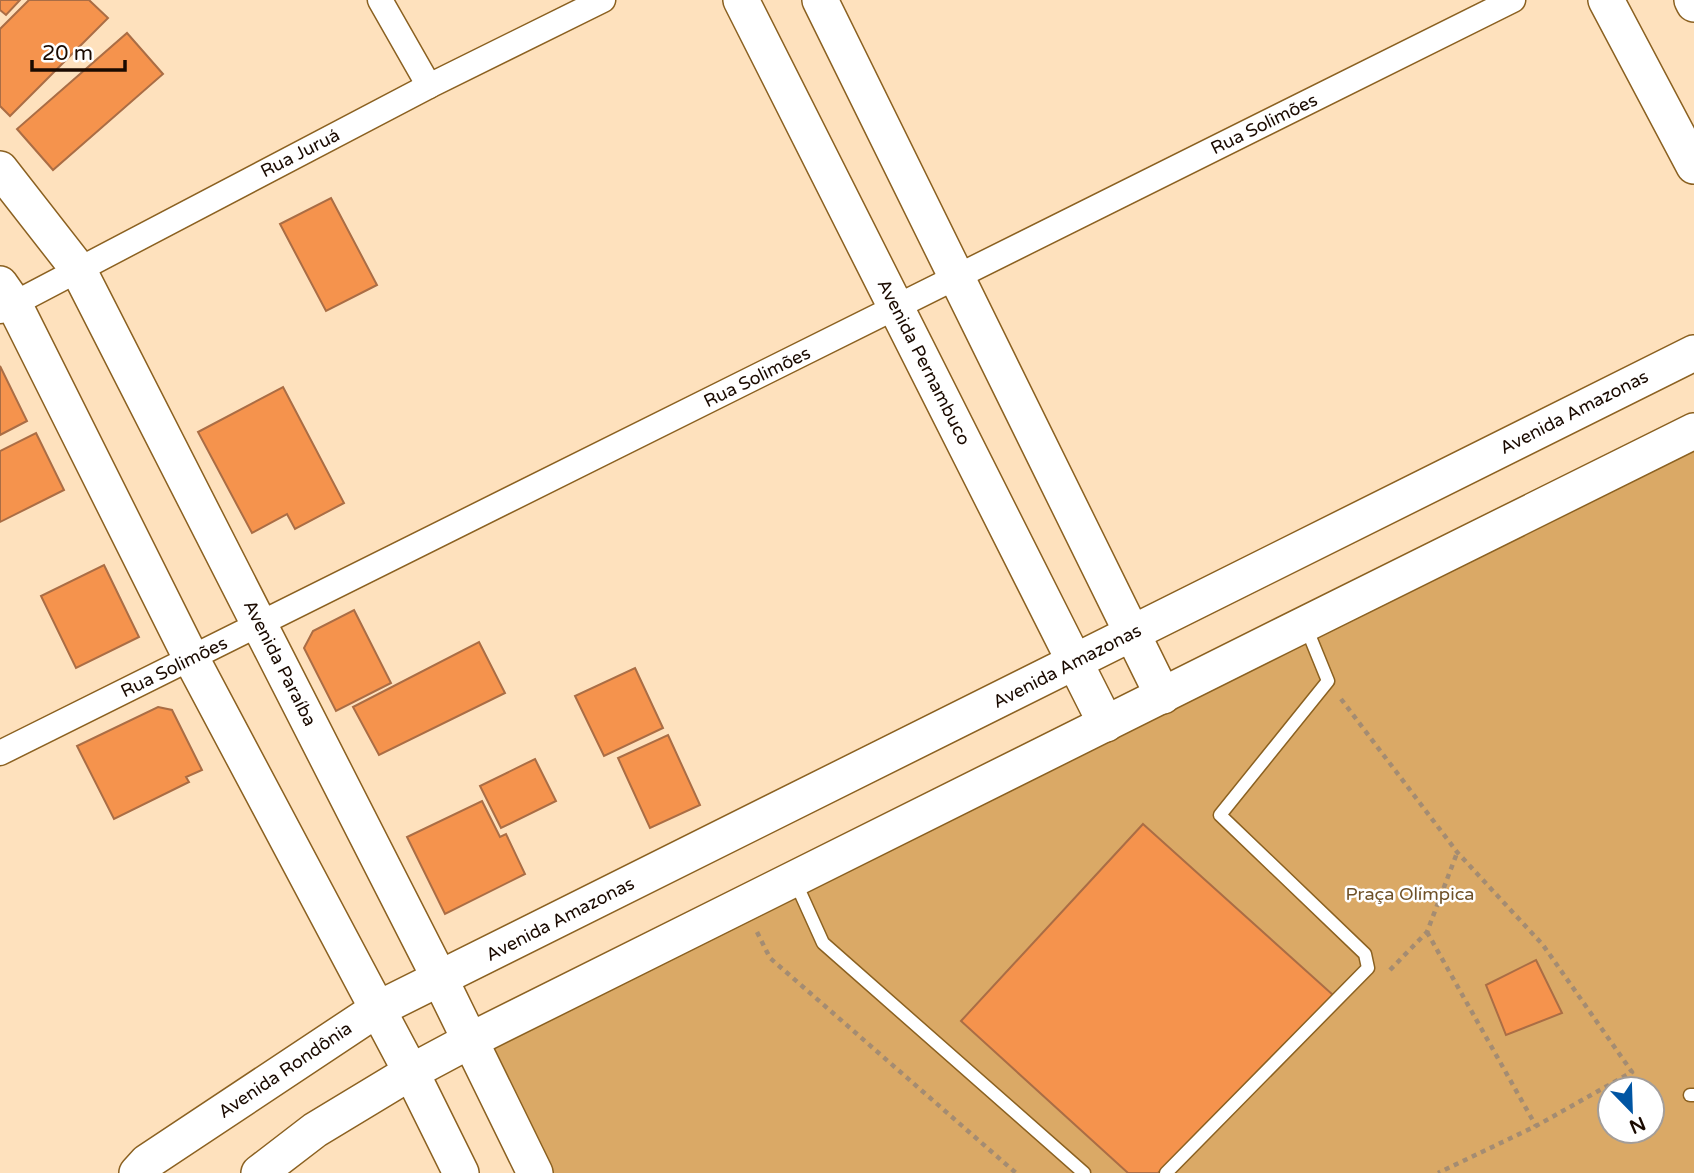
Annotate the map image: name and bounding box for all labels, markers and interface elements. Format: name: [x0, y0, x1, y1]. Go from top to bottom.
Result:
scale bar: [32, 28, 124, 72]
text: 20 m: [42, 41, 93, 66]
street label: Rua Solimões: [1207, 89, 1321, 159]
street label: Rua Juruá: [257, 124, 343, 182]
street label: Avenida Pernambuco: [873, 275, 975, 449]
street label: Rua Solimões: [700, 342, 814, 412]
street label: Avenida Amazonas: [1496, 365, 1652, 459]
street label: Avenida Paraíba: [239, 596, 321, 730]
street label: Avenida Amazonas: [989, 619, 1145, 713]
street label: Rua Solimões: [117, 632, 231, 702]
street label: Avenida Amazonas: [482, 872, 638, 966]
park label: Praça Olímpica: [1346, 883, 1474, 905]
street label: Avenida Rondônia: [214, 1017, 356, 1123]
north arrow: [1596, 1075, 1666, 1145]
text: N: [1626, 1112, 1649, 1138]

